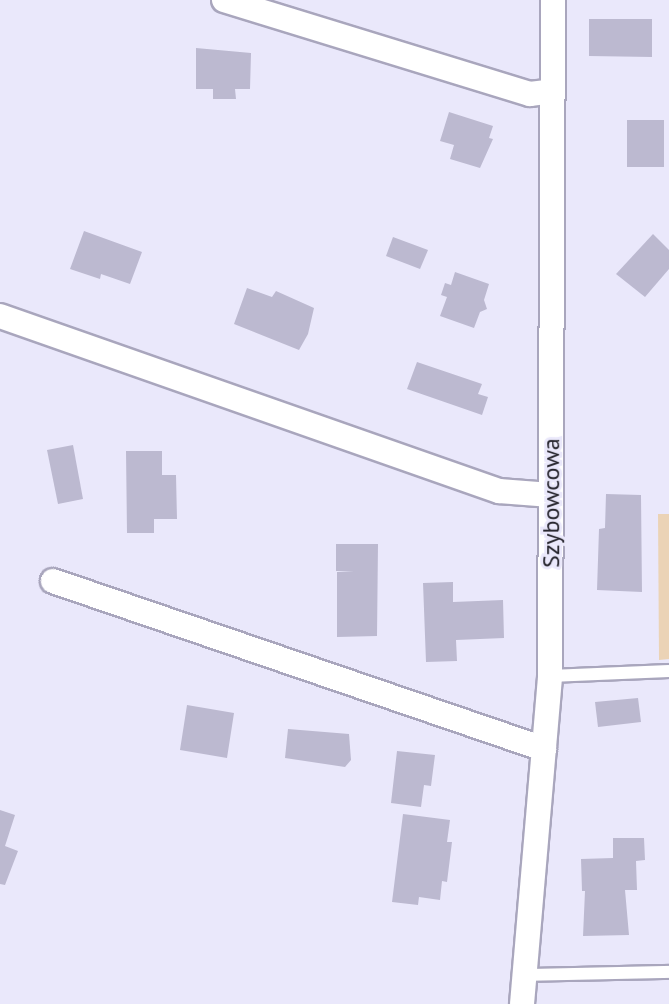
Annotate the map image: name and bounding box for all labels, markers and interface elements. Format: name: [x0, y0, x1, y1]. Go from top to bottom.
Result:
street label: Szybowcowa: [537, 438, 565, 568]

